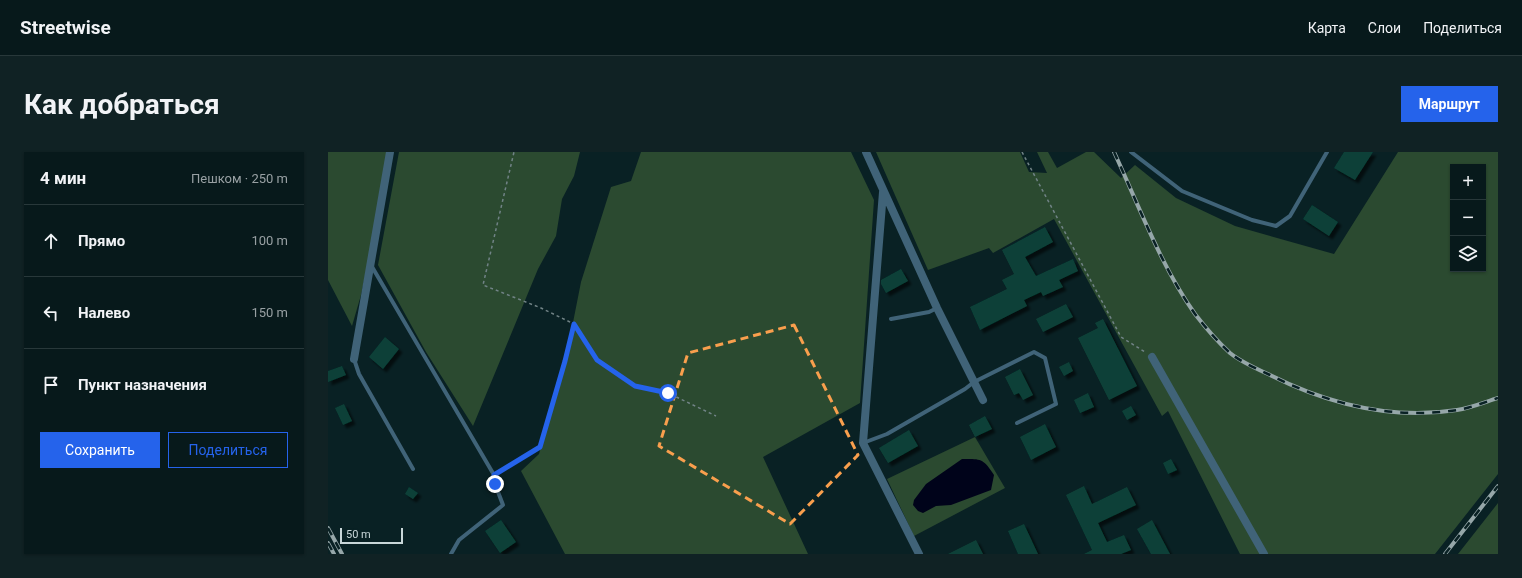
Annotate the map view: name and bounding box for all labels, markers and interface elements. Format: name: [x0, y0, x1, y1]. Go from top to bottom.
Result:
text: Streetwise: [20, 16, 111, 39]
text: Карта: [1308, 20, 1346, 36]
text: Слои: [1368, 20, 1401, 36]
text: Поделиться: [1423, 20, 1502, 36]
button: Маршрут: [1401, 86, 1498, 122]
text: Как добраться: [24, 88, 220, 121]
map controls: [1450, 164, 1486, 272]
button: +: [1450, 164, 1486, 200]
text: 4 мин: [40, 168, 86, 188]
text: Пешком · 250 m: [191, 171, 288, 186]
button: −: [1450, 200, 1486, 236]
icon: ahead: [40, 230, 62, 252]
text: Прямо: [78, 232, 125, 250]
text: 100 m: [251, 233, 288, 248]
button: layers: [1450, 236, 1486, 272]
icon: left: [40, 302, 62, 324]
text: Налево: [78, 304, 130, 322]
text: 150 m: [251, 305, 288, 320]
icon: arrive: [40, 374, 62, 396]
text: Пункт назначения: [78, 376, 207, 394]
route start: [659, 384, 677, 402]
button: Сохранить: [40, 432, 160, 468]
button: Поделиться: [168, 432, 288, 468]
route end: [486, 475, 504, 493]
scale bar: [340, 526, 403, 545]
text: 50 m: [346, 528, 371, 541]

